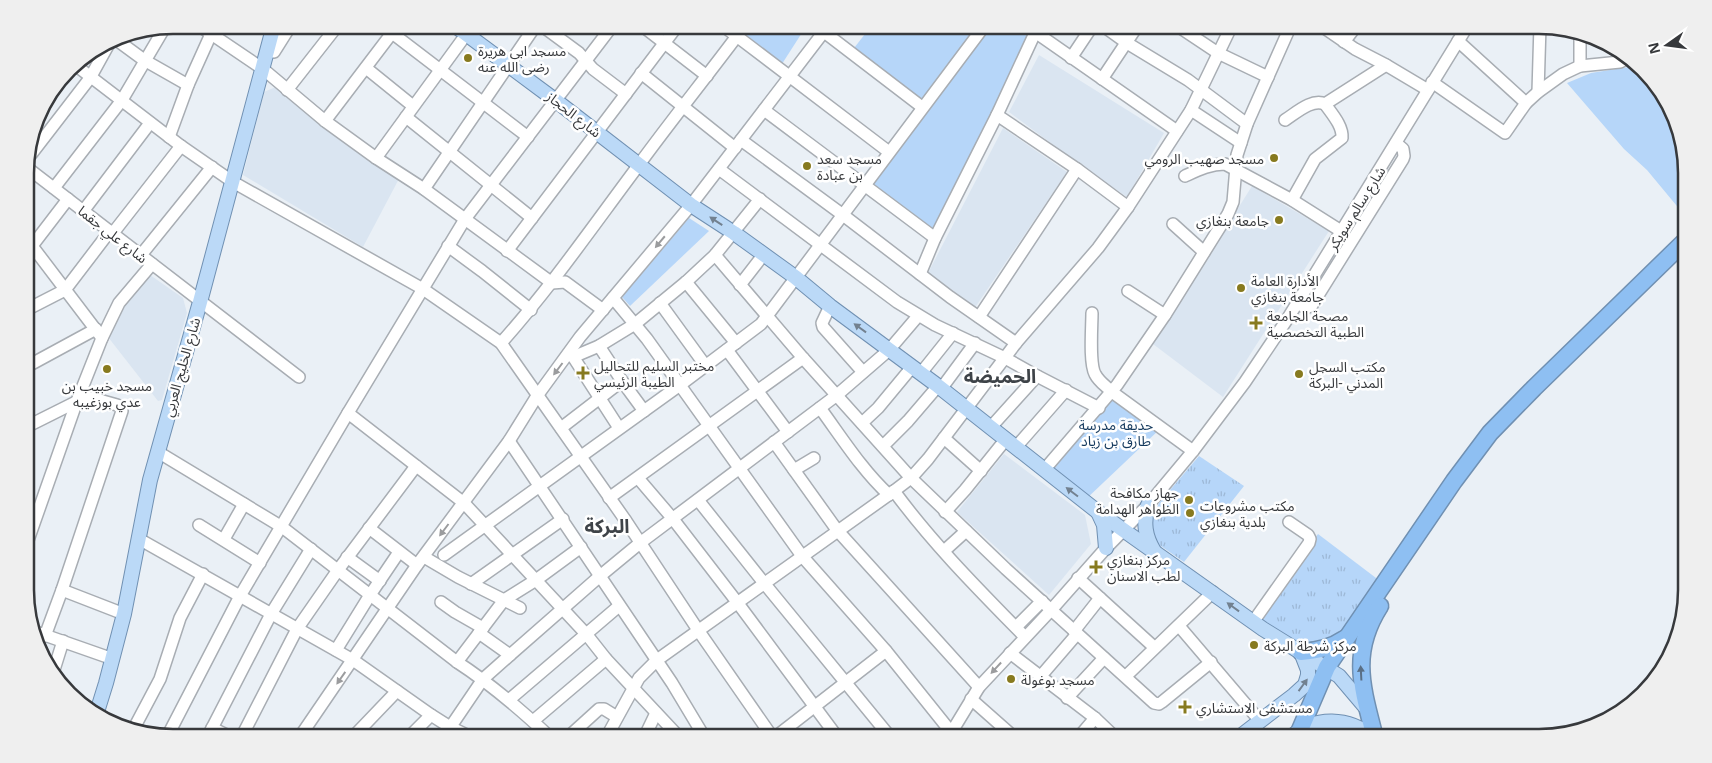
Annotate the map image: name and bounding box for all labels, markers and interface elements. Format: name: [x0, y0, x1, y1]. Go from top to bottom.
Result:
north arrow: [1642, 20, 1692, 70]
text: N: [1643, 40, 1664, 56]
place label: مسجد ابي هريرة رضى الله عنه: [478, 41, 566, 76]
marker: مسجد ابي هريرة رضى الله عنه: [462, 52, 474, 64]
street label: شارع الحجاز: [541, 86, 605, 143]
place label: مسجد سعد بن عبادة: [817, 149, 882, 184]
place label: مسجد صهيب الرومي: [1144, 149, 1264, 170]
marker: مسجد صهيب الرومي: [1268, 152, 1280, 164]
marker: مسجد سعد بن عبادة: [801, 160, 813, 172]
street label: شارع سالم سويكر: [1322, 162, 1391, 255]
street label: شارع علي جقما: [73, 201, 152, 269]
place label: جامعة بنغازي: [1196, 211, 1269, 232]
marker: جامعة بنغازي: [1273, 214, 1285, 226]
one-way arrow: [709, 216, 723, 226]
one-way arrow: [654, 236, 665, 249]
place label: الأدارة العامة جامعة بنغازي: [1251, 271, 1324, 308]
marker: الأدارة العامة جامعة بنغازي: [1235, 282, 1247, 294]
place label: مصحة الجامعة الطبية التخصصية: [1267, 306, 1364, 341]
street label: شارع الخليج العربي: [158, 315, 206, 419]
marker: مصحة الجامعة الطبية التخصصية: [1249, 316, 1263, 330]
one-way arrow: [854, 323, 867, 334]
place label: مختبر السليم للتحاليل الطيبة الرئيسي: [594, 356, 714, 393]
place label: مكتب السجل المدني -البركة: [1309, 357, 1386, 394]
one-way arrow: [553, 362, 563, 376]
marker: مسجد خبيب بن عدي بوزغيبه: [101, 363, 113, 375]
district label: الحميضة: [964, 363, 1036, 389]
marker: مختبر السليم للتحاليل الطيبة الرئيسي: [576, 366, 590, 380]
marker: مكتب السجل المدني -البركة: [1293, 368, 1305, 380]
place label: مسجد خبيب بن عدي بوزغيبه: [62, 376, 152, 413]
park label: حديقة مدرسة طارق بن زياد: [1079, 415, 1153, 450]
place label: جهاز مكافحة الظواهر الهدامة: [1096, 483, 1179, 518]
one-way arrow: [1066, 486, 1079, 497]
marker: جهاز مكافحة الظواهر الهدامة: [1183, 494, 1195, 506]
place label: مكتب مشروعات بلدية بنغازي: [1200, 496, 1295, 533]
marker: مكتب مشروعات بلدية بنغازي: [1184, 507, 1196, 519]
district label: البركة: [584, 513, 630, 539]
one-way arrow: [438, 523, 449, 536]
place label: مركز بنغازي لطب الاسنان: [1107, 550, 1180, 585]
marker: مركز بنغازي لطب الاسنان: [1089, 560, 1103, 574]
one-way arrow: [1227, 601, 1240, 612]
place label: مركز شرطة البركة: [1264, 636, 1357, 655]
marker: مركز شرطة البركة: [1248, 639, 1260, 651]
one-way arrow: [990, 662, 1002, 674]
one-way arrow: [1357, 665, 1365, 681]
place label: مسجد بوغولة: [1021, 670, 1095, 689]
one-way arrow: [336, 671, 346, 684]
marker: مسجد بوغولة: [1005, 673, 1017, 685]
one-way arrow: [1298, 678, 1308, 692]
place label: مستشفى الاستشاري: [1196, 698, 1313, 719]
marker: مستشفى الاستشاري: [1178, 700, 1192, 714]

